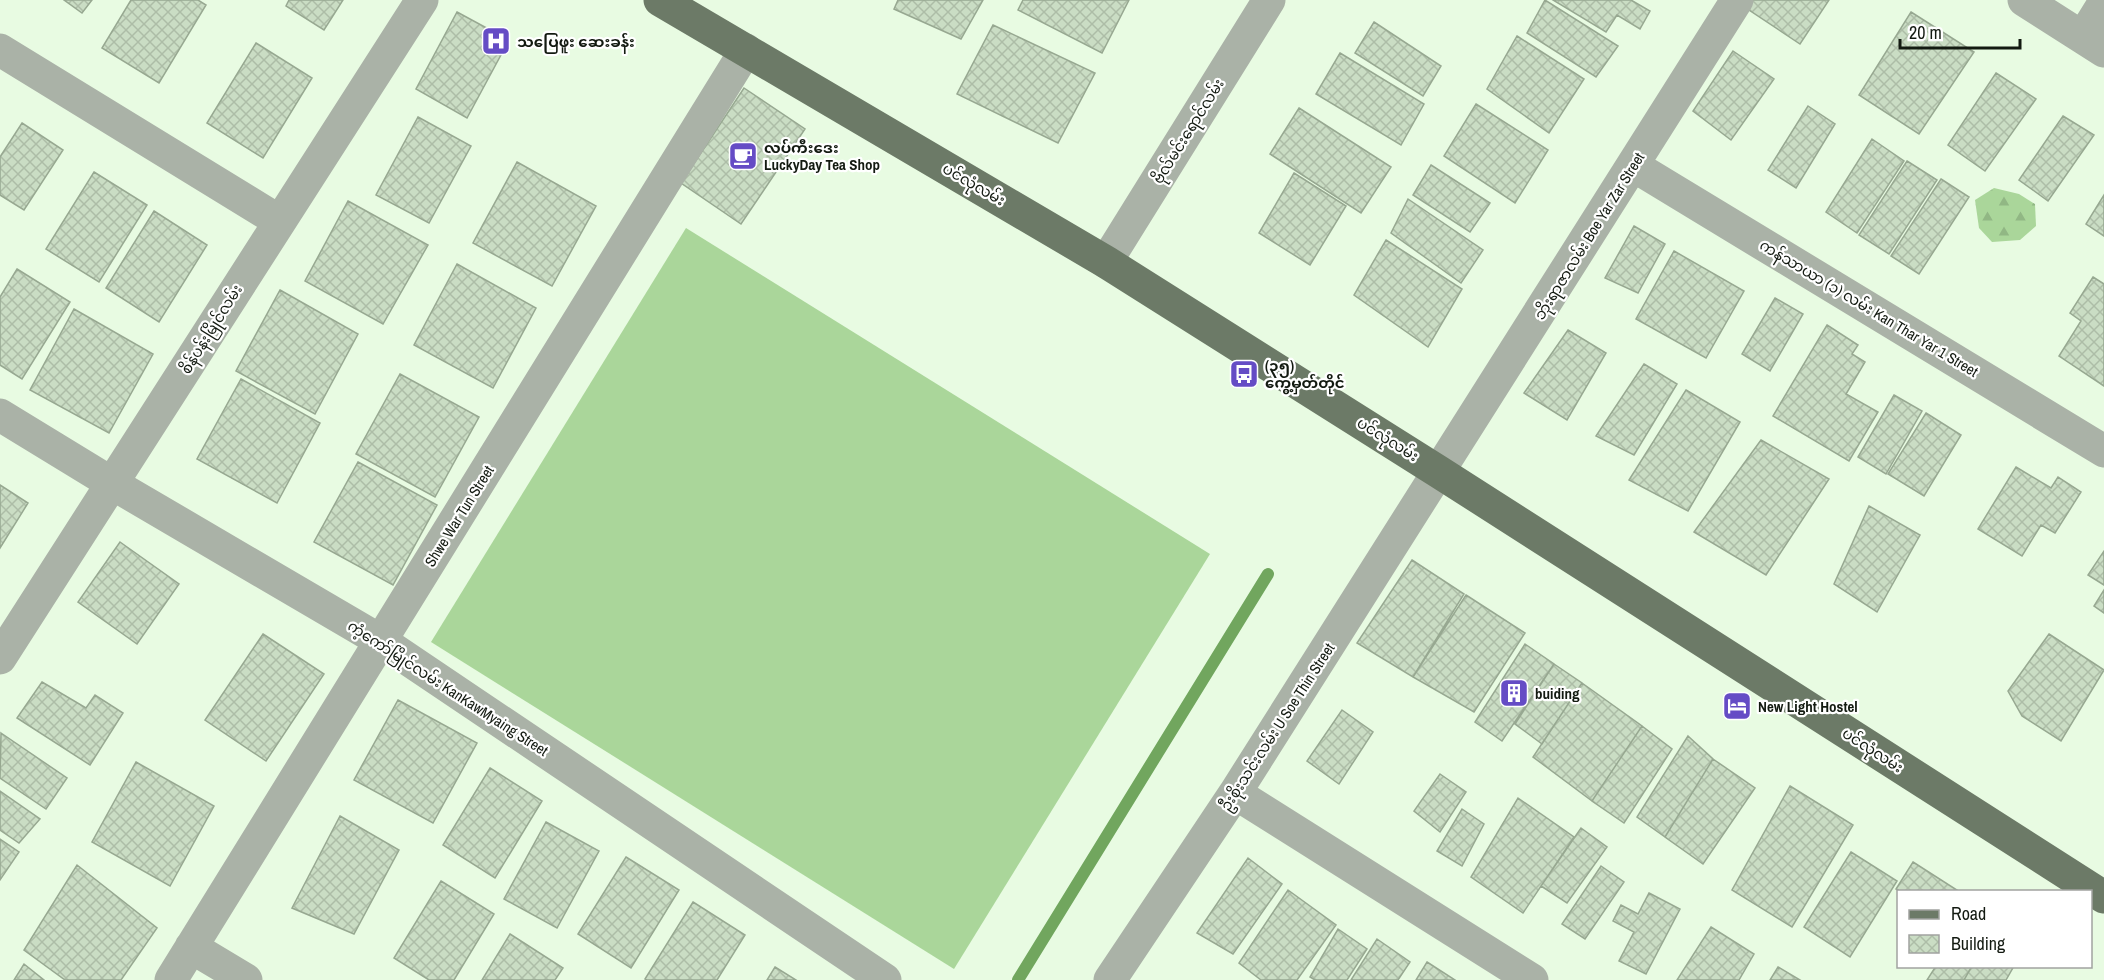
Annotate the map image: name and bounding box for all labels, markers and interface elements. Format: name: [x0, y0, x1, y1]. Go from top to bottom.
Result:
scale bar: [1900, 12, 2020, 50]
text: 20 m: [1909, 20, 1942, 45]
hospital icon: သပြေဖူး ဆေးခန်း: [480, 25, 512, 57]
place label: သပြေဖူး ဆေးခန်း: [517, 31, 635, 54]
street label: ဗိုလ်မင်းရောင်လမ်း: [1147, 74, 1231, 189]
place label: လပ်ကီးဒေး LuckyDay Tea Shop: [764, 137, 880, 175]
cafe icon: လပ်ကီးဒေး LuckyDay Tea Shop: [727, 140, 759, 172]
street label: ဘိုးရာဇာလမ်း Boe Yar Zar Street: [1529, 148, 1651, 325]
street label: ပင်လုံလမ်း: [938, 158, 1009, 212]
street label: ကန်သာယာ (၁) လမ်း Kan Thar Yar 1 Street: [1755, 234, 1983, 384]
street label: စိန်ပန်းမြိုင်လမ်း: [175, 280, 249, 379]
place label: (၃၅) ကွေ့မှတ်တိုင်: [1265, 355, 1345, 395]
bus stop icon: (၃၅) ကွေ့မှတ်တိုင်: [1228, 358, 1260, 390]
street label: ပင်လုံလမ်း: [1352, 412, 1423, 468]
street label: Shwe War Tun Street: [419, 461, 499, 571]
street label: ကံ့ကော်မြိုင်လမ်း KanKawMyaing Street: [343, 615, 553, 763]
street label: ဦးစိုးသင်းလမ်း U Soe Thin Street: [1215, 639, 1341, 816]
building icon: buiding: [1498, 677, 1530, 709]
place label: buiding: [1535, 683, 1580, 704]
hotel icon: New Light Hostel: [1721, 690, 1753, 722]
place label: New Light Hostel: [1758, 696, 1858, 717]
street label: ပင်လုံလမ်း: [1837, 722, 1908, 779]
legend: [1897, 890, 2092, 968]
text: Road: [1951, 901, 1986, 926]
text: Building: [1951, 931, 2006, 956]

